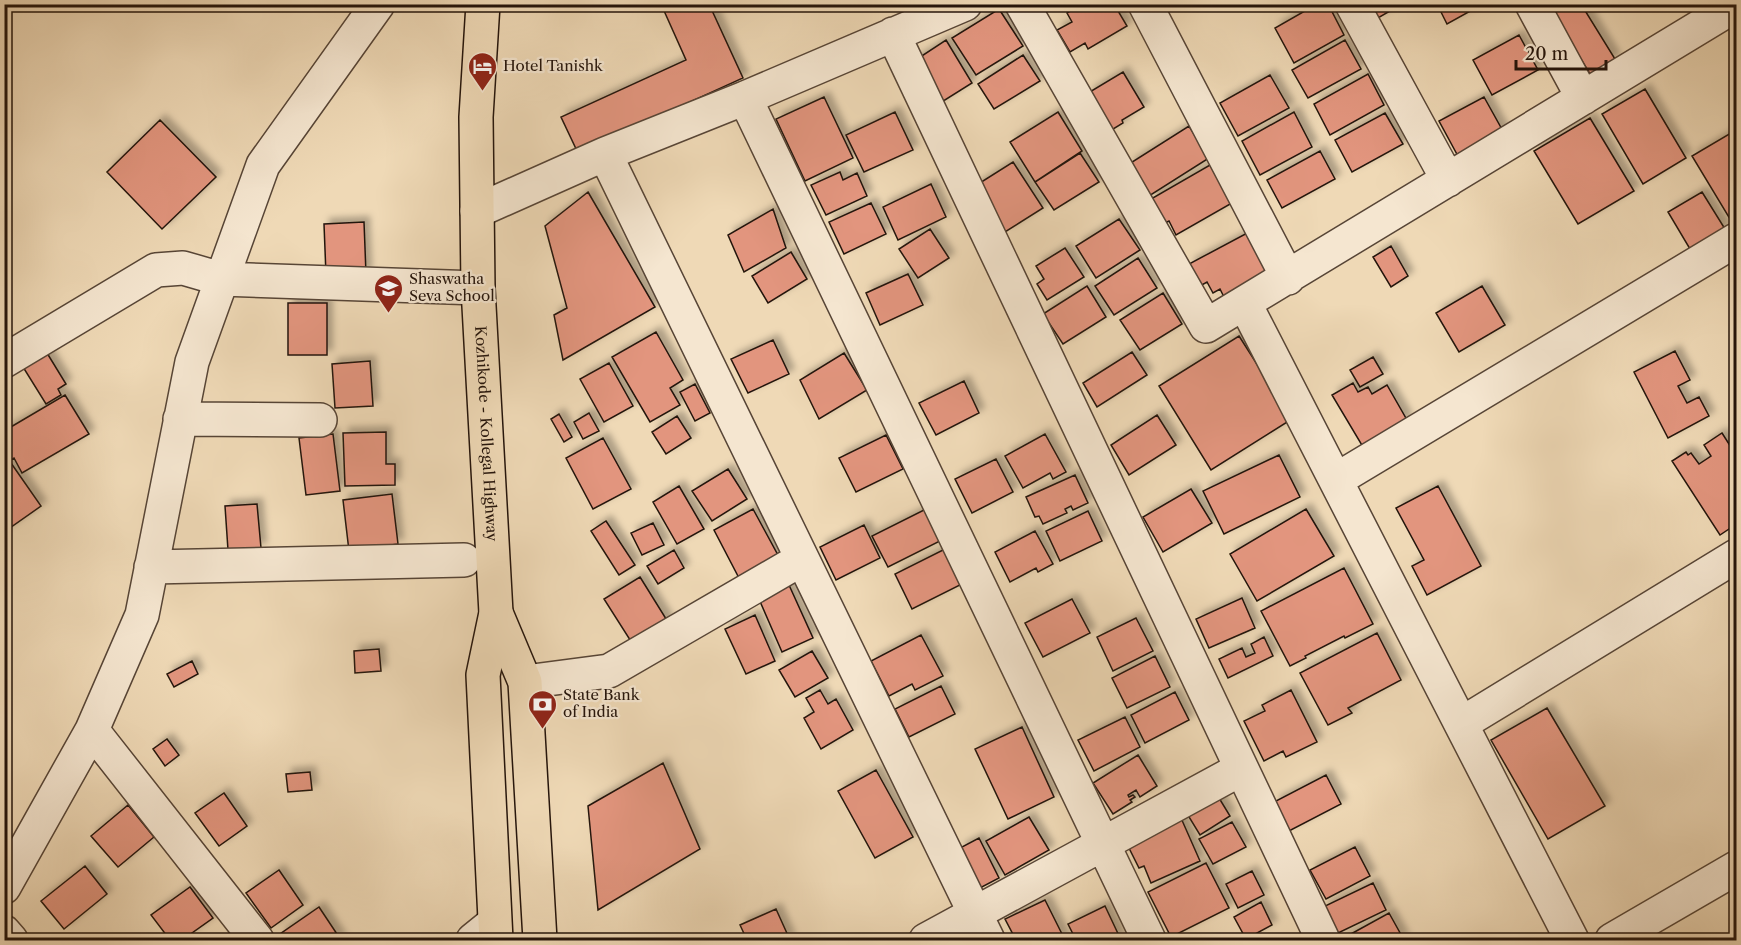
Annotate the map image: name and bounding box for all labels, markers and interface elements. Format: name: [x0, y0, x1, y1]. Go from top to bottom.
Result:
scale bar: [1516, 33, 1606, 71]
text: 20 m: [1525, 43, 1569, 65]
hotel icon: Hotel Tanishk: [466, 50, 498, 92]
place label: Hotel Tanishk: [503, 56, 604, 75]
place label: Shaswatha Seva School: [409, 269, 495, 305]
school or university icon: Shaswatha Seva School: [372, 272, 404, 314]
street label: Kozhikode - Kollegal Highway: [471, 325, 502, 543]
place label: State Bank of India: [563, 685, 641, 721]
bank icon: State Bank of India: [526, 688, 558, 730]

